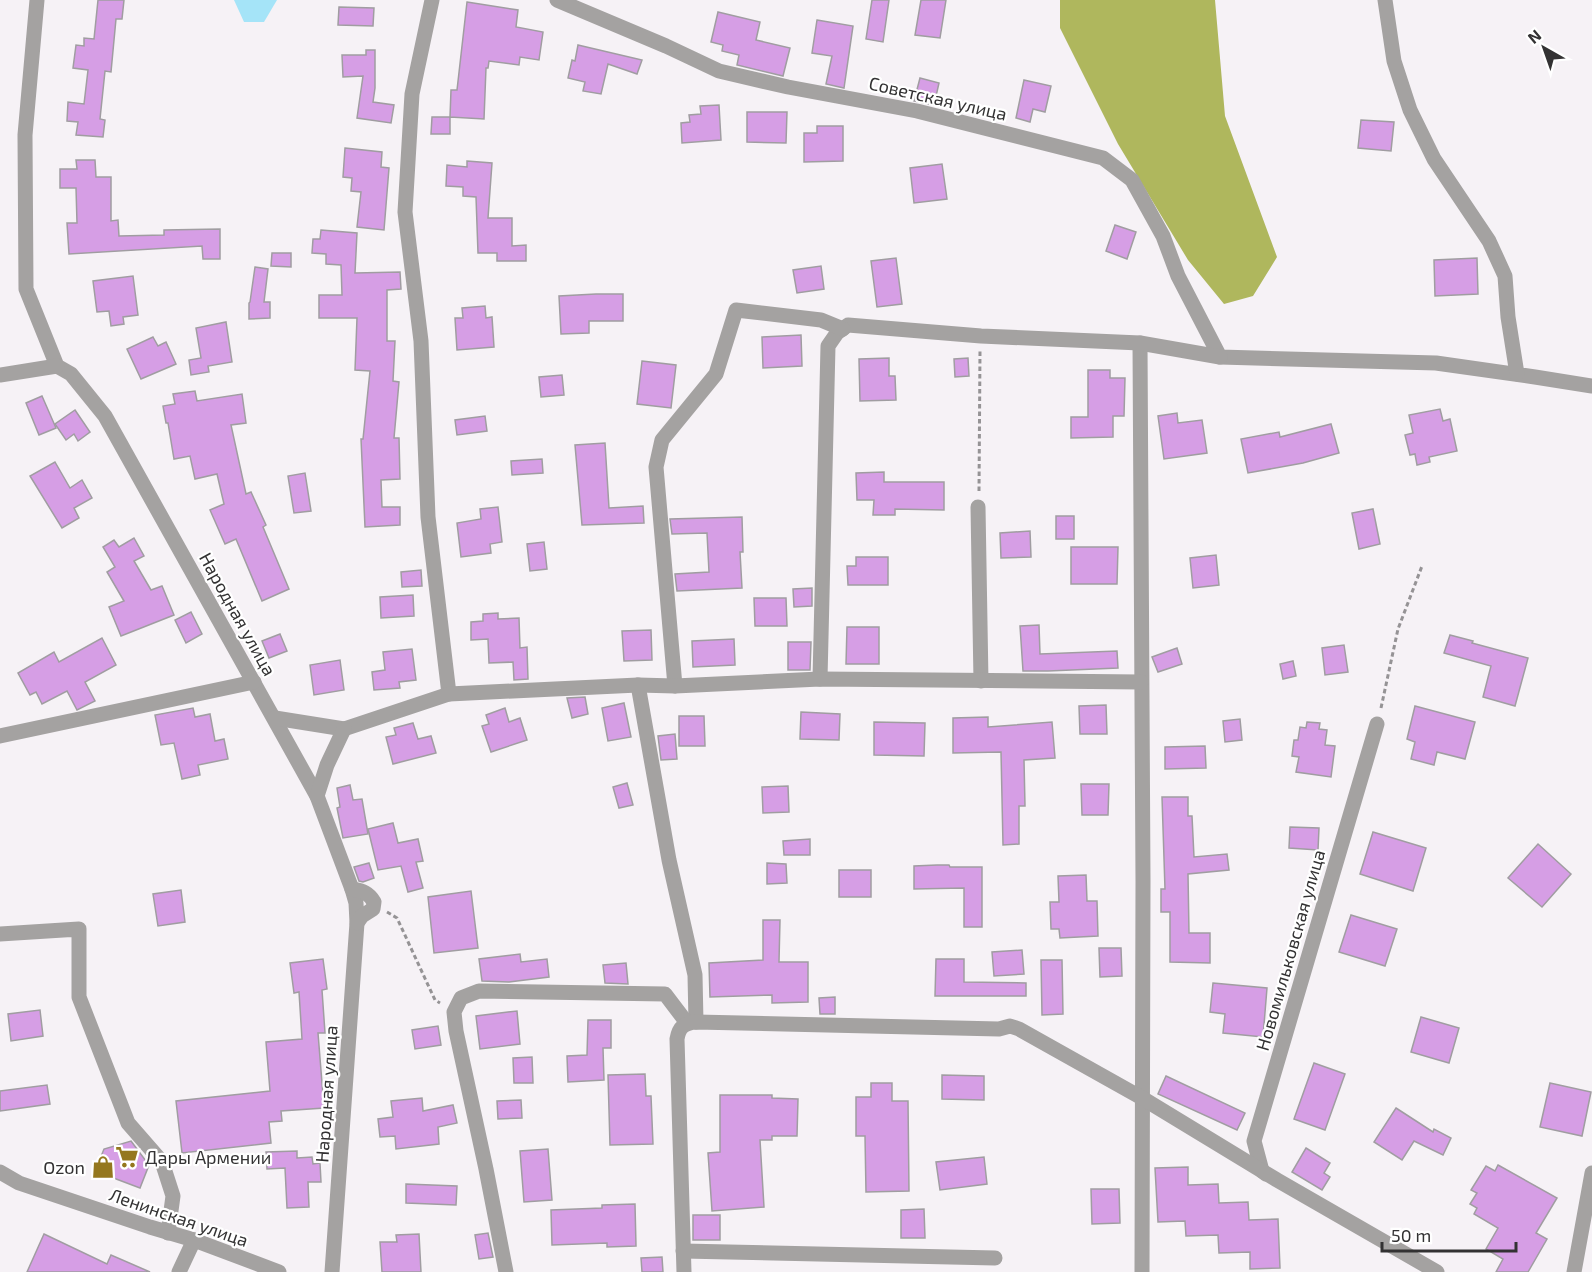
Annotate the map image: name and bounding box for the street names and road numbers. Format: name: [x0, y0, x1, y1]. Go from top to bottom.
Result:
street label: Советская улица: [867, 71, 1009, 125]
street label: Народная улица: [195, 549, 281, 679]
street label: Новомильковская улица: [1251, 847, 1329, 1053]
street label: Народная улица: [310, 1025, 342, 1163]
street label: Ленинская улица: [107, 1183, 251, 1251]

